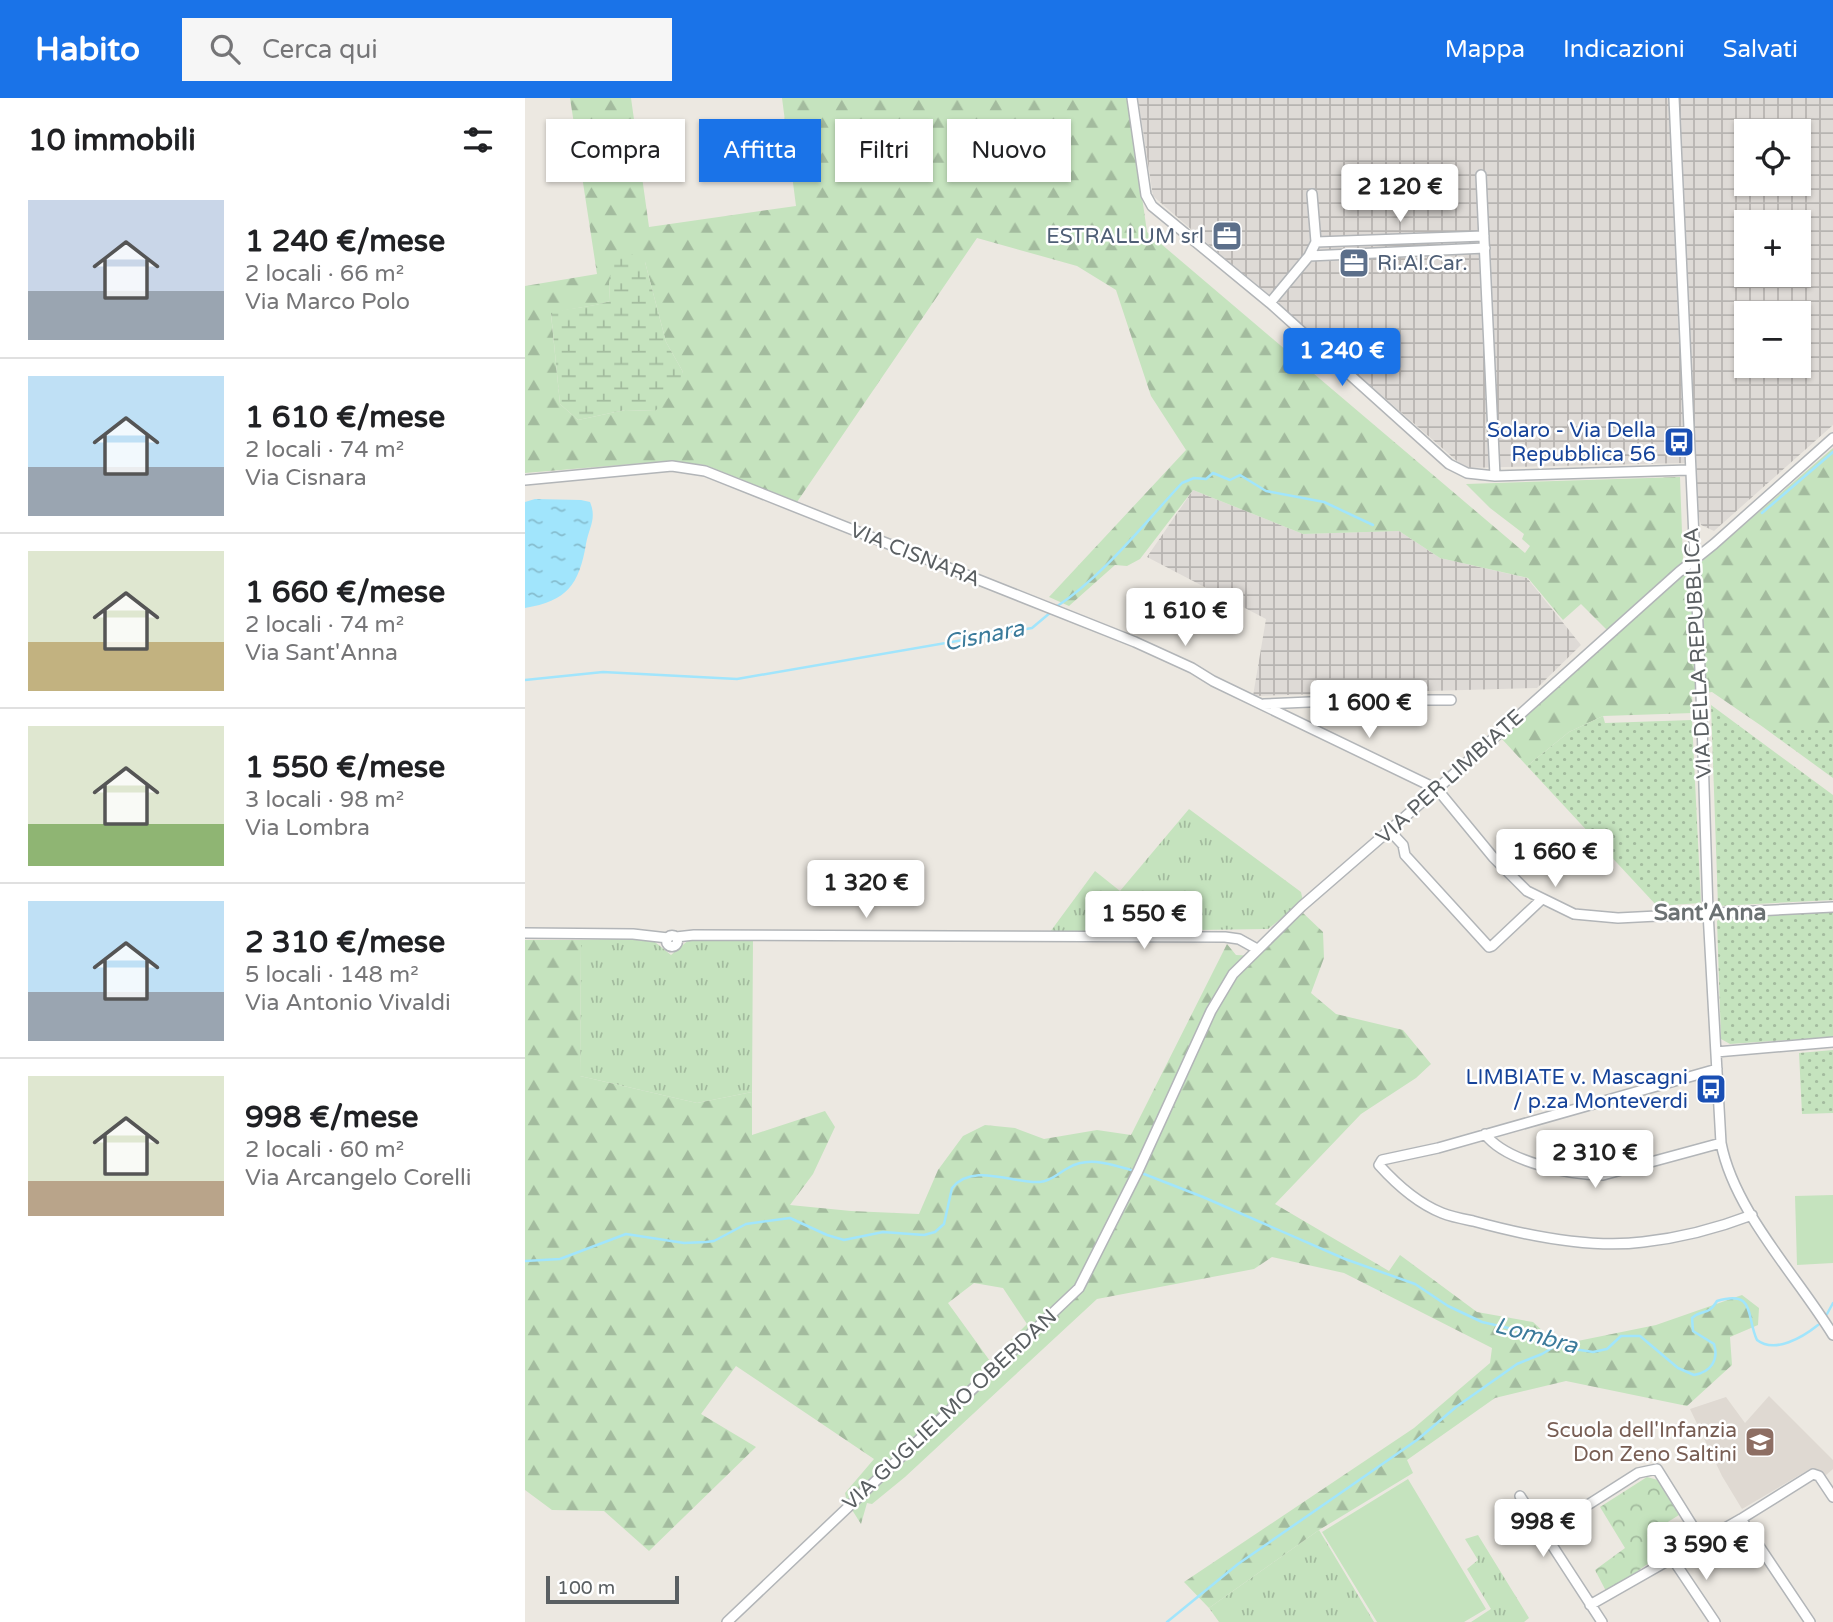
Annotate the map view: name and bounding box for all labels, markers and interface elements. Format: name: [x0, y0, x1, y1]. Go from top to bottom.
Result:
search box: [182, 18, 672, 81]
text: Habito: [35, 30, 140, 69]
icon: search: [206, 30, 244, 68]
text: Cerca qui: [262, 34, 378, 65]
text: Mappa: [1445, 35, 1525, 64]
text: Indicazioni: [1563, 35, 1685, 64]
text: Salvati: [1723, 35, 1798, 64]
chip: Compra: [546, 119, 685, 182]
chip: Affitta: [699, 119, 821, 182]
chip: Filtri: [835, 119, 933, 182]
chip: Nuovo: [947, 119, 1071, 182]
map controls: [1734, 119, 1811, 378]
button: locate: [1734, 119, 1811, 196]
icon: filters: [459, 121, 497, 159]
text: 10 immobili: [28, 122, 196, 159]
pin: 2 120 €: [1335, 164, 1465, 224]
text: 2 120 €: [1357, 173, 1443, 201]
button: +: [1734, 210, 1811, 287]
office icon: ESTRALLUM srl: [1210, 219, 1244, 253]
text: 1 240 €/mese: [245, 223, 445, 260]
place label: ESTRALLUM srl: [1046, 224, 1204, 249]
icon: home: [84, 228, 168, 312]
office icon: Ri.Al.Car.: [1337, 246, 1371, 280]
place label: Ri.Al.Car.: [1377, 251, 1468, 276]
text: 2 locali · 66 m²: [245, 260, 404, 288]
text: Via Marco Polo: [245, 288, 410, 316]
button: −: [1734, 301, 1811, 378]
pin: 1 240 €: [1277, 328, 1407, 388]
text: 1 240 €: [1299, 337, 1385, 365]
text: 1 610 €/mese: [245, 399, 445, 436]
icon: home: [84, 404, 168, 488]
place label: Solaro - Via Della Repubblica 56: [1487, 418, 1656, 467]
bus stop icon: Solaro - Via Della Repubblica 56: [1662, 425, 1696, 459]
text: 2 locali · 74 m²: [245, 436, 404, 464]
text: Via Cisnara: [245, 464, 367, 492]
street label: VIA CISNARA: [846, 517, 984, 593]
street label: VIA DELLA REPUBBLICA: [1679, 527, 1717, 779]
text: 1 660 €/mese: [245, 574, 445, 611]
icon: home: [84, 579, 168, 663]
pin: 1 610 €: [1120, 588, 1250, 648]
text: 1 610 €: [1142, 597, 1228, 625]
text: 2 locali · 74 m²: [245, 611, 404, 639]
water label: Cisnara: [941, 614, 1028, 658]
text: Via Sant'Anna: [245, 639, 398, 667]
pin: 1 600 €: [1304, 680, 1434, 740]
text: 1 600 €: [1326, 689, 1412, 717]
street label: VIA PER LIMBIATE: [1371, 704, 1529, 850]
text: 1 550 €/mese: [245, 749, 445, 786]
icon: home: [84, 754, 168, 838]
text: 3 locali · 98 m²: [245, 786, 404, 814]
text: Via Lombra: [245, 814, 370, 842]
pin: 1 660 €: [1490, 830, 1620, 889]
text: 1 660 €: [1512, 838, 1598, 866]
pin: 1 320 €: [801, 860, 931, 920]
text: 1 320 €: [823, 869, 909, 897]
pin: 1 550 €: [1079, 892, 1209, 951]
district label: Sant'Anna: [1654, 899, 1766, 927]
text: 1 550 €: [1101, 900, 1187, 928]
text: 2 310 €/mese: [245, 924, 445, 961]
icon: home: [84, 929, 168, 1013]
text: 5 locali · 148 m²: [245, 961, 419, 989]
text: Via Antonio Vivaldi: [245, 989, 451, 1017]
place label: LIMBIATE v. Mascagni / p.za Monteverdi: [1465, 1065, 1688, 1114]
bus stop icon: LIMBIATE v. Mascagni / p.za Monteverdi: [1694, 1072, 1728, 1106]
text: 998 €/mese: [245, 1099, 419, 1136]
icon: home: [84, 1104, 168, 1188]
pin: 2 310 €: [1530, 1130, 1660, 1190]
text: 2 locali · 60 m²: [245, 1136, 404, 1164]
text: 2 310 €: [1552, 1139, 1638, 1167]
text: Via Arcangelo Corelli: [245, 1164, 472, 1192]
street label: VIA GUGLIELMO OBERDAN: [838, 1304, 1062, 1516]
water label: Lombra: [1492, 1312, 1582, 1361]
place label: Scuola dell'Infanzia Don Zeno Saltini: [1547, 1418, 1737, 1467]
school or university icon: Scuola dell'Infanzia Don Zeno Saltini: [1743, 1425, 1777, 1459]
pin: 998 €: [1494, 1500, 1592, 1559]
text: 998 €: [1511, 1508, 1576, 1536]
pin: 3 590 €: [1641, 1522, 1771, 1582]
text: 3 590 €: [1663, 1531, 1749, 1559]
scale bar: [546, 1573, 679, 1605]
text: 100 m: [557, 1577, 615, 1599]

